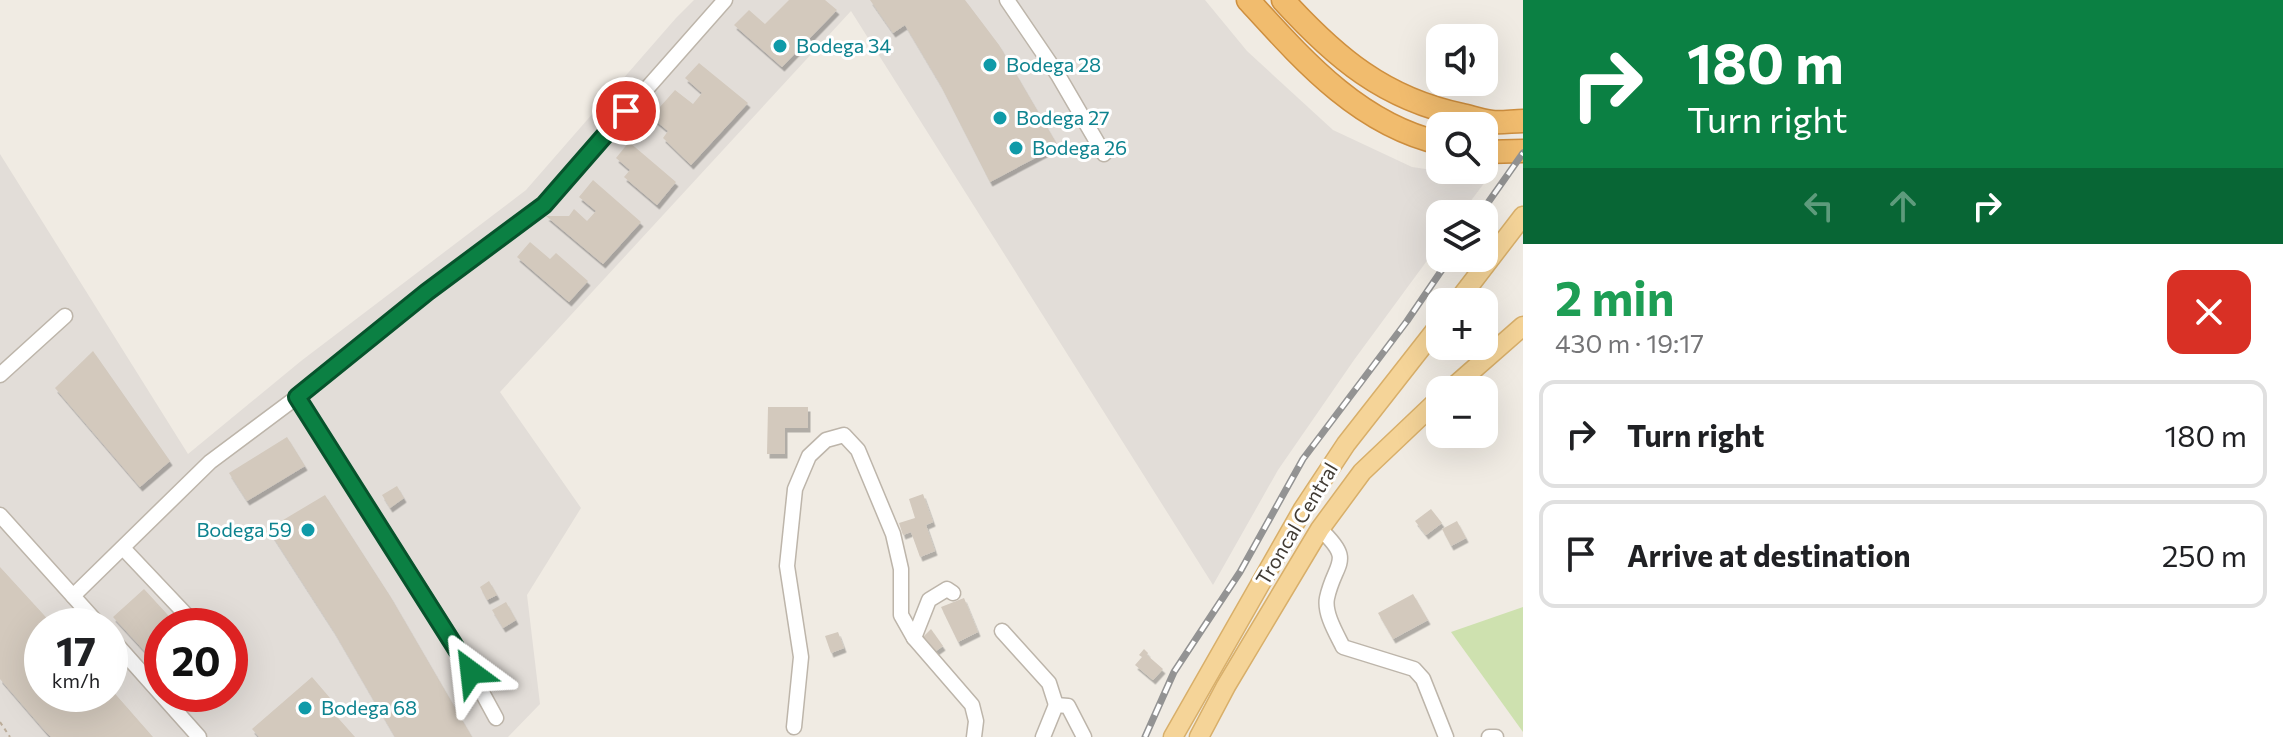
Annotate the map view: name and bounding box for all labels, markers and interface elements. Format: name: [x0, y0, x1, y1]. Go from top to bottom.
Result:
map controls: [1426, 24, 1498, 448]
button: sound: [1426, 24, 1498, 96]
text: 180 m: [1687, 27, 1844, 96]
icon: right: [1555, 32, 1659, 136]
place label: Bodega 34: [796, 33, 891, 57]
marker: Bodega 34: [771, 37, 789, 55]
place label: Bodega 28: [1006, 52, 1101, 76]
marker: Bodega 28: [981, 56, 999, 74]
pin: [592, 77, 660, 145]
icon: arrive: [604, 89, 648, 133]
text: Turn right: [1687, 96, 1848, 140]
place label: Bodega 27: [1016, 105, 1110, 129]
marker: Bodega 27: [991, 109, 1009, 127]
button: search: [1426, 112, 1498, 184]
place label: Bodega 26: [1032, 135, 1127, 159]
marker: Bodega 26: [1007, 139, 1025, 157]
icon: left: [1797, 184, 1841, 228]
icon: ahead: [1881, 184, 1925, 228]
icon: right: [1965, 184, 2009, 228]
button: layers: [1426, 200, 1498, 272]
text: 2 min: [1555, 267, 1675, 326]
button: close: [2167, 270, 2251, 354]
button: +: [1426, 288, 1498, 360]
text: 430 m · 19:17: [1555, 327, 1704, 358]
button: −: [1426, 376, 1498, 448]
icon: right: [1559, 412, 1603, 456]
text: Turn right: [1627, 416, 1764, 453]
text: 180 m: [2164, 416, 2247, 453]
street label: Troncal Central: [1250, 458, 1342, 589]
place label: Bodega 59: [196, 517, 292, 541]
marker: Bodega 59: [299, 521, 317, 539]
icon: arrive: [1559, 532, 1603, 576]
text: Arrive at destination: [1627, 536, 1911, 573]
text: 250 m: [2162, 536, 2247, 573]
speed limit sign: 20: [144, 608, 248, 712]
text: 17: [56, 625, 96, 674]
position arrow: [429, 630, 513, 714]
text: km/h: [52, 668, 100, 692]
place label: Bodega 68: [321, 695, 417, 719]
marker: Bodega 68: [296, 699, 314, 717]

